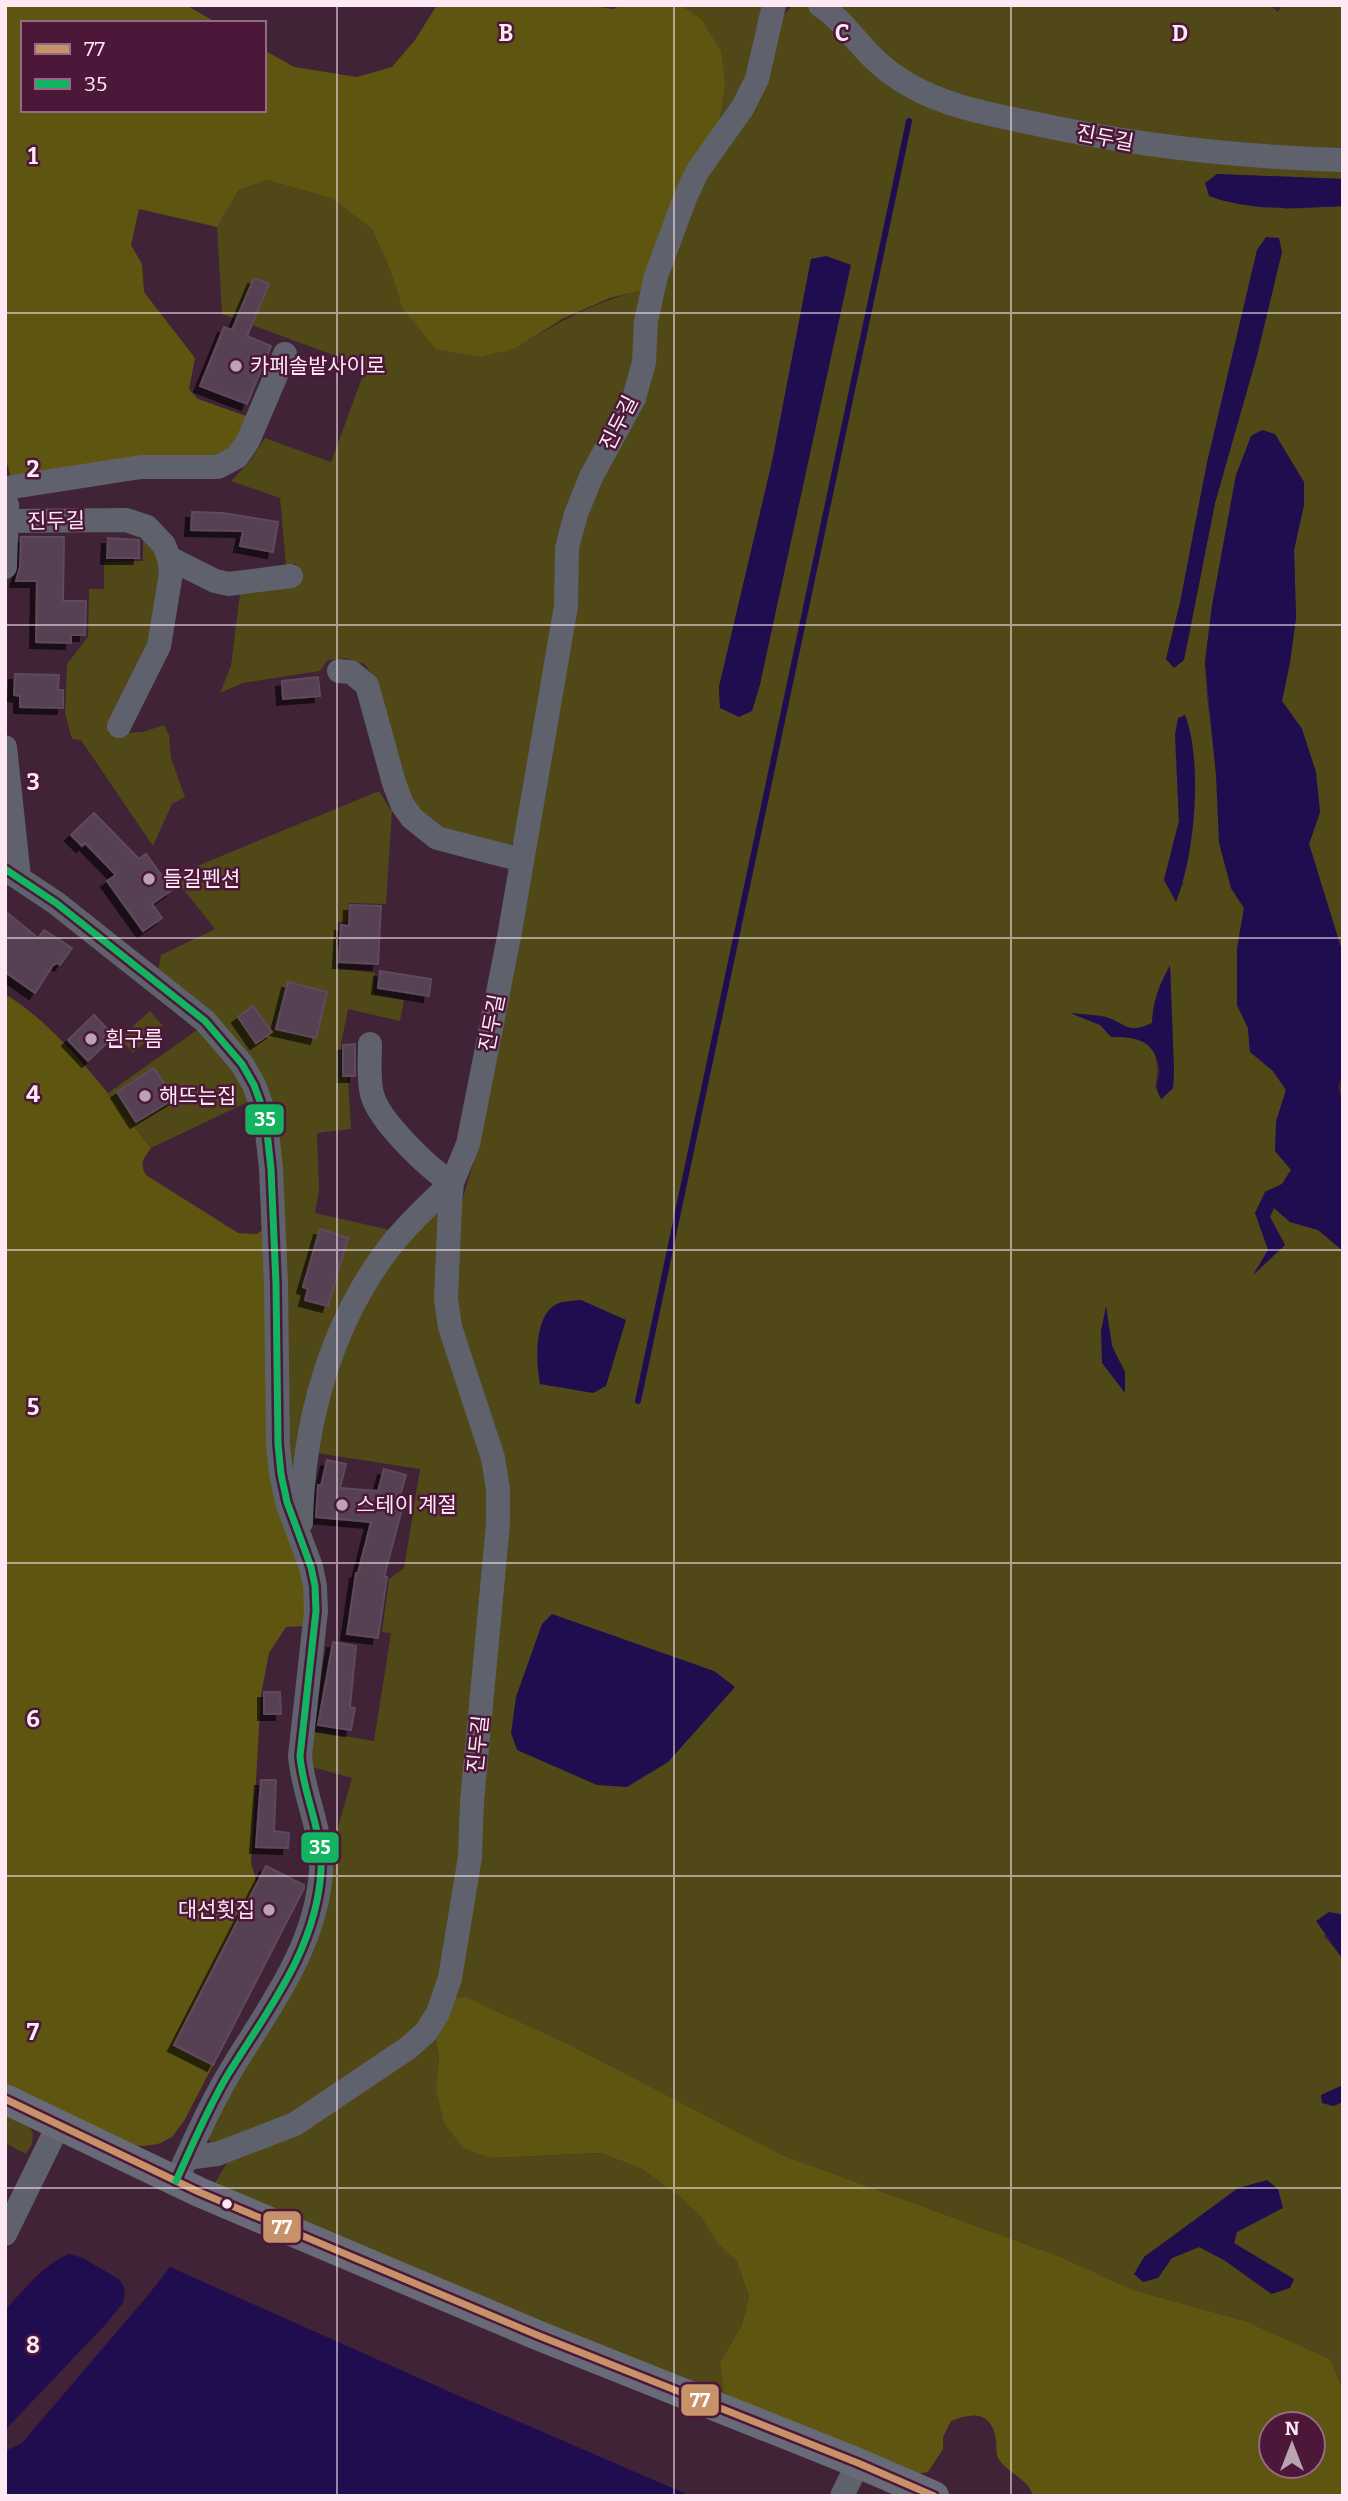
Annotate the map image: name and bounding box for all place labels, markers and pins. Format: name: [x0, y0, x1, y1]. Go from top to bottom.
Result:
place label: 카페솔밭사이로: [250, 353, 385, 379]
marker: 카페솔밭사이로: [228, 358, 244, 374]
place label: 들길펜션: [163, 866, 240, 892]
marker: 들길펜션: [141, 871, 157, 887]
place label: 흰구름: [105, 1026, 163, 1052]
marker: 흰구름: [83, 1031, 99, 1047]
place label: 해뜨는집: [159, 1083, 236, 1109]
marker: 해뜨는집: [137, 1088, 153, 1104]
place label: 스테이 계절: [356, 1492, 457, 1518]
marker: 스테이 계절: [334, 1497, 350, 1513]
place label: 대선횟집: [178, 1897, 255, 1923]
marker: 대선횟집: [261, 1902, 277, 1918]
unlabelled marker: [220, 2197, 234, 2211]

